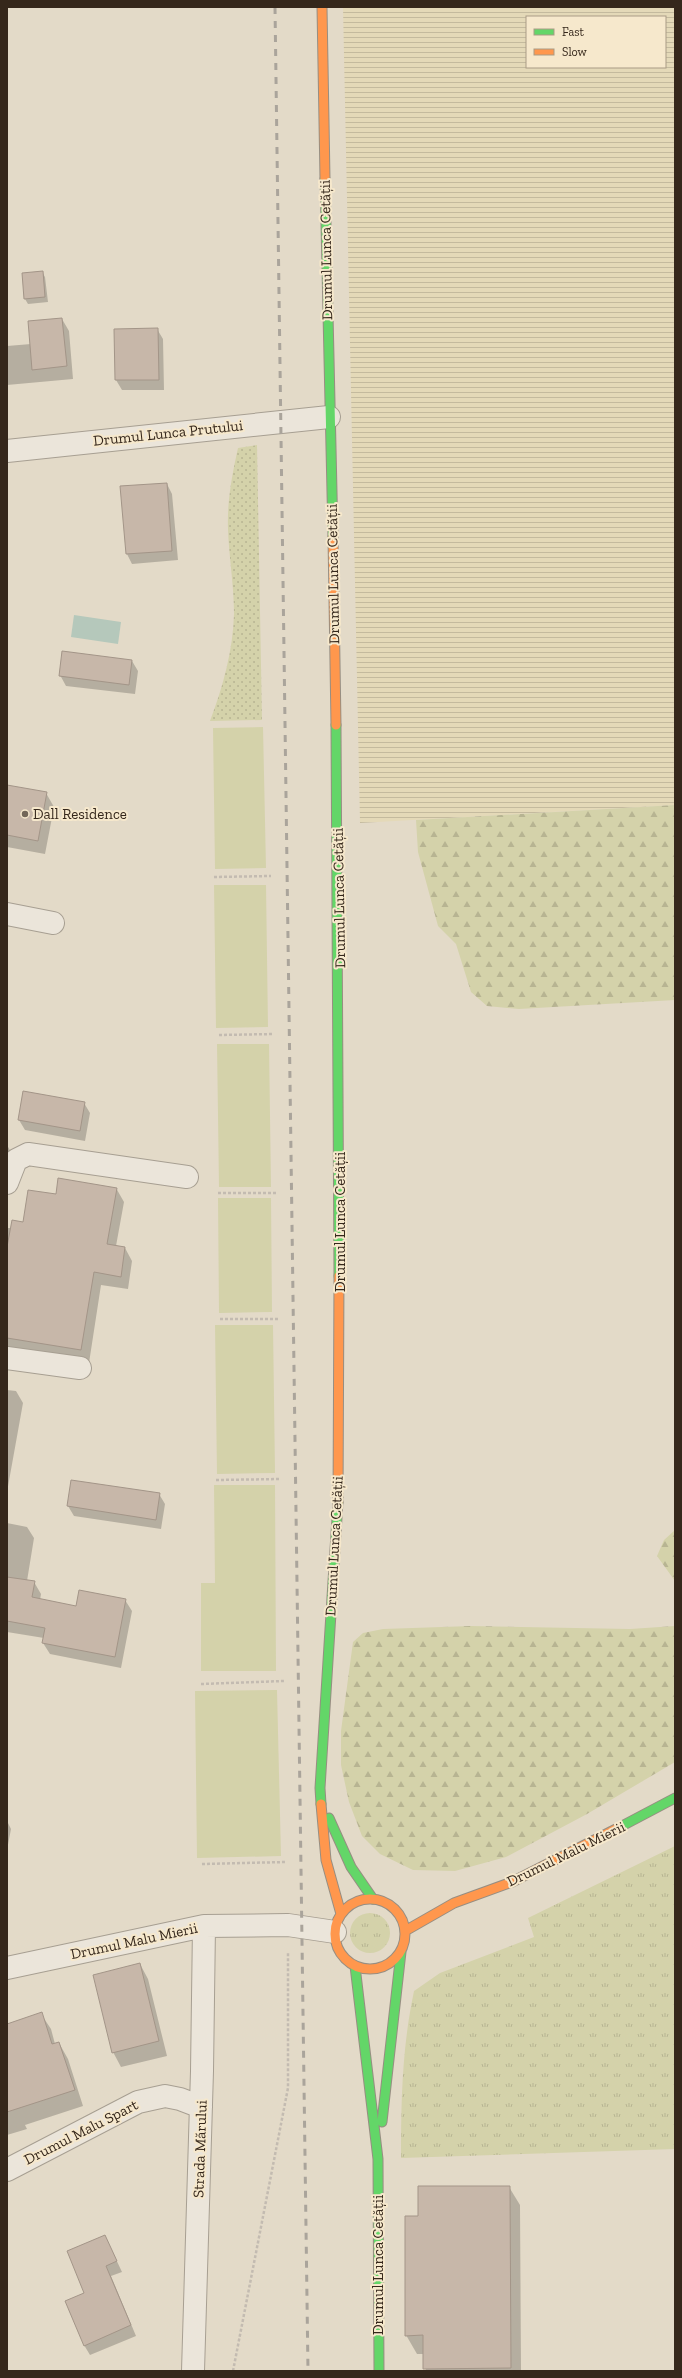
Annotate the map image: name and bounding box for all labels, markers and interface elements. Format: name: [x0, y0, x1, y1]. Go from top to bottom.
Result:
legend: [526, 16, 666, 68]
text: Fast: [562, 25, 585, 39]
text: Slow: [562, 45, 588, 59]
street label: Drumul Lunca Cetății: [316, 180, 336, 320]
street label: Drumul Lunca Prutului: [92, 416, 244, 450]
street label: Drumul Lunca Cetății: [323, 504, 343, 644]
place label: Dall Residence: [33, 805, 127, 823]
marker: Dall Residence: [20, 809, 30, 819]
street label: Drumul Lunca Cetății: [329, 828, 349, 968]
street label: Drumul Lunca Cetății: [331, 1152, 349, 1292]
street label: Drumul Lunca Cetății: [321, 1476, 347, 1616]
street label: Drumul Malu Mierii: [504, 1818, 628, 1890]
street label: Drumul Malu Mierii: [69, 1919, 199, 1963]
street label: Drumul Malu Spart: [21, 2095, 141, 2169]
street label: Strada Mărului: [189, 2100, 211, 2198]
street label: Drumul Lunca Cetății: [369, 2195, 387, 2335]

